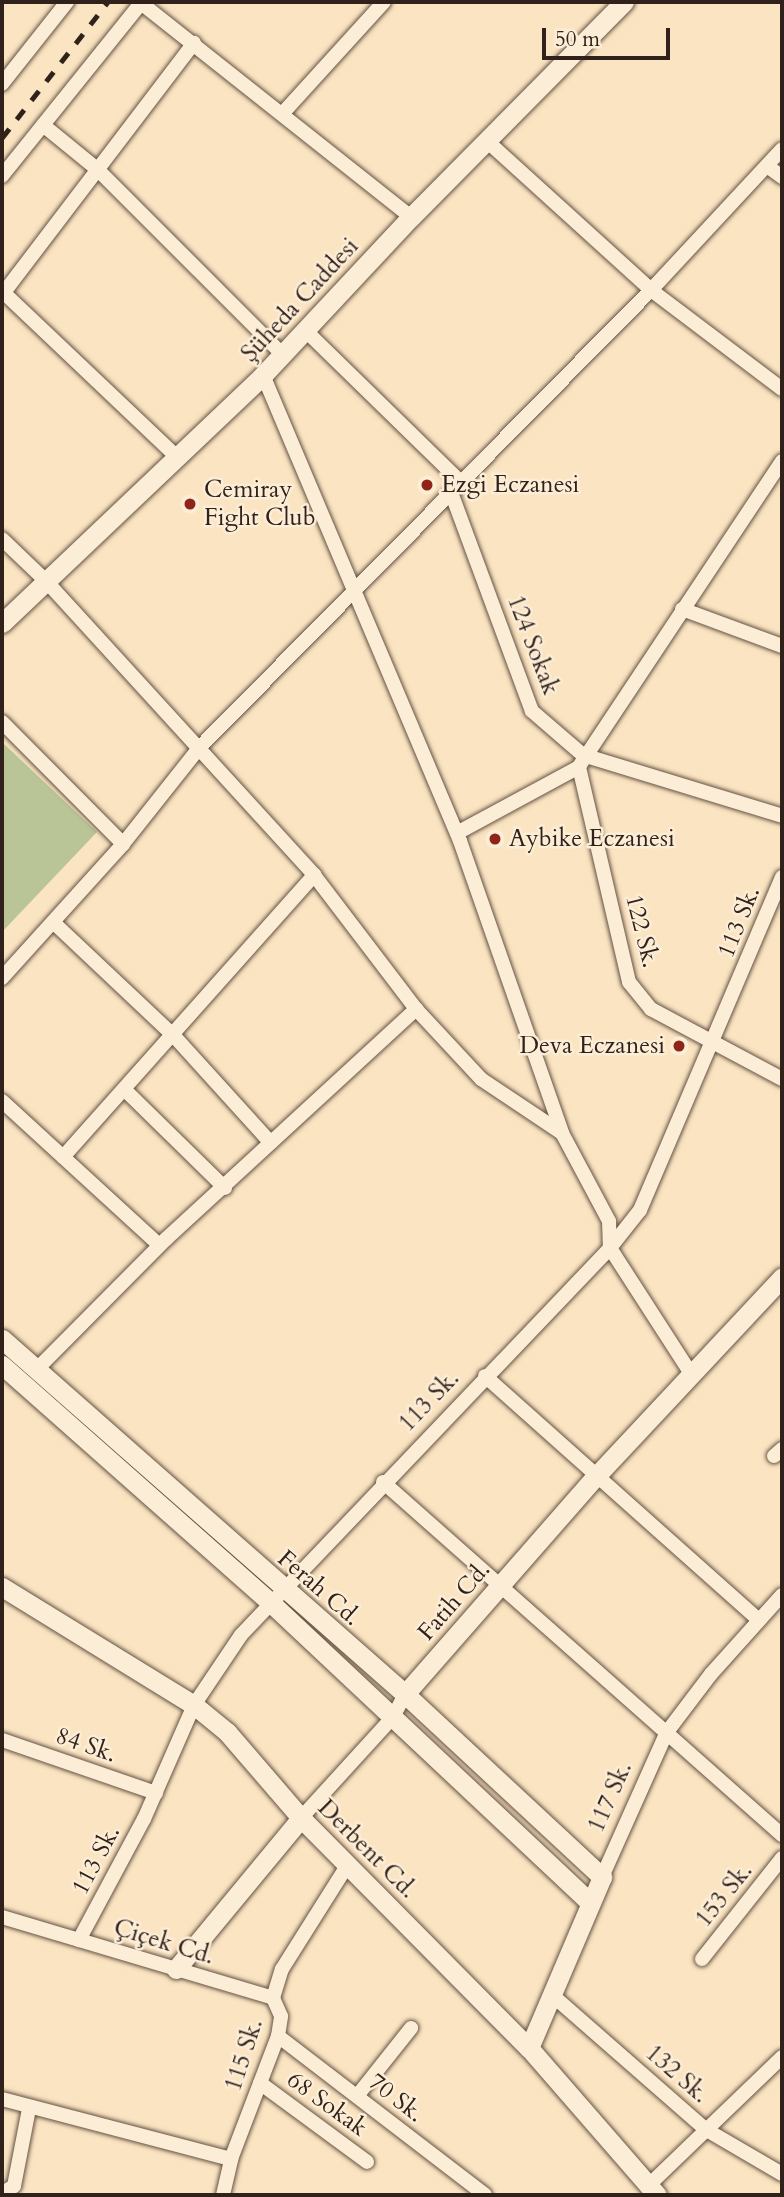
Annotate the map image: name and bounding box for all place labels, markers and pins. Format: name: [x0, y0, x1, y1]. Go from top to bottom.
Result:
place label: Ezgi Eczanesi: [441, 471, 579, 499]
place label: Cemiray Fight Club: [204, 476, 316, 532]
marker: Ezgi Eczanesi: [419, 477, 435, 493]
marker: Cemiray Fight Club: [182, 496, 198, 512]
place label: Aybike Eczanesi: [509, 825, 675, 853]
marker: Aybike Eczanesi: [487, 831, 503, 847]
place label: Deva Eczanesi: [519, 1032, 665, 1060]
marker: Deva Eczanesi: [671, 1038, 687, 1054]

